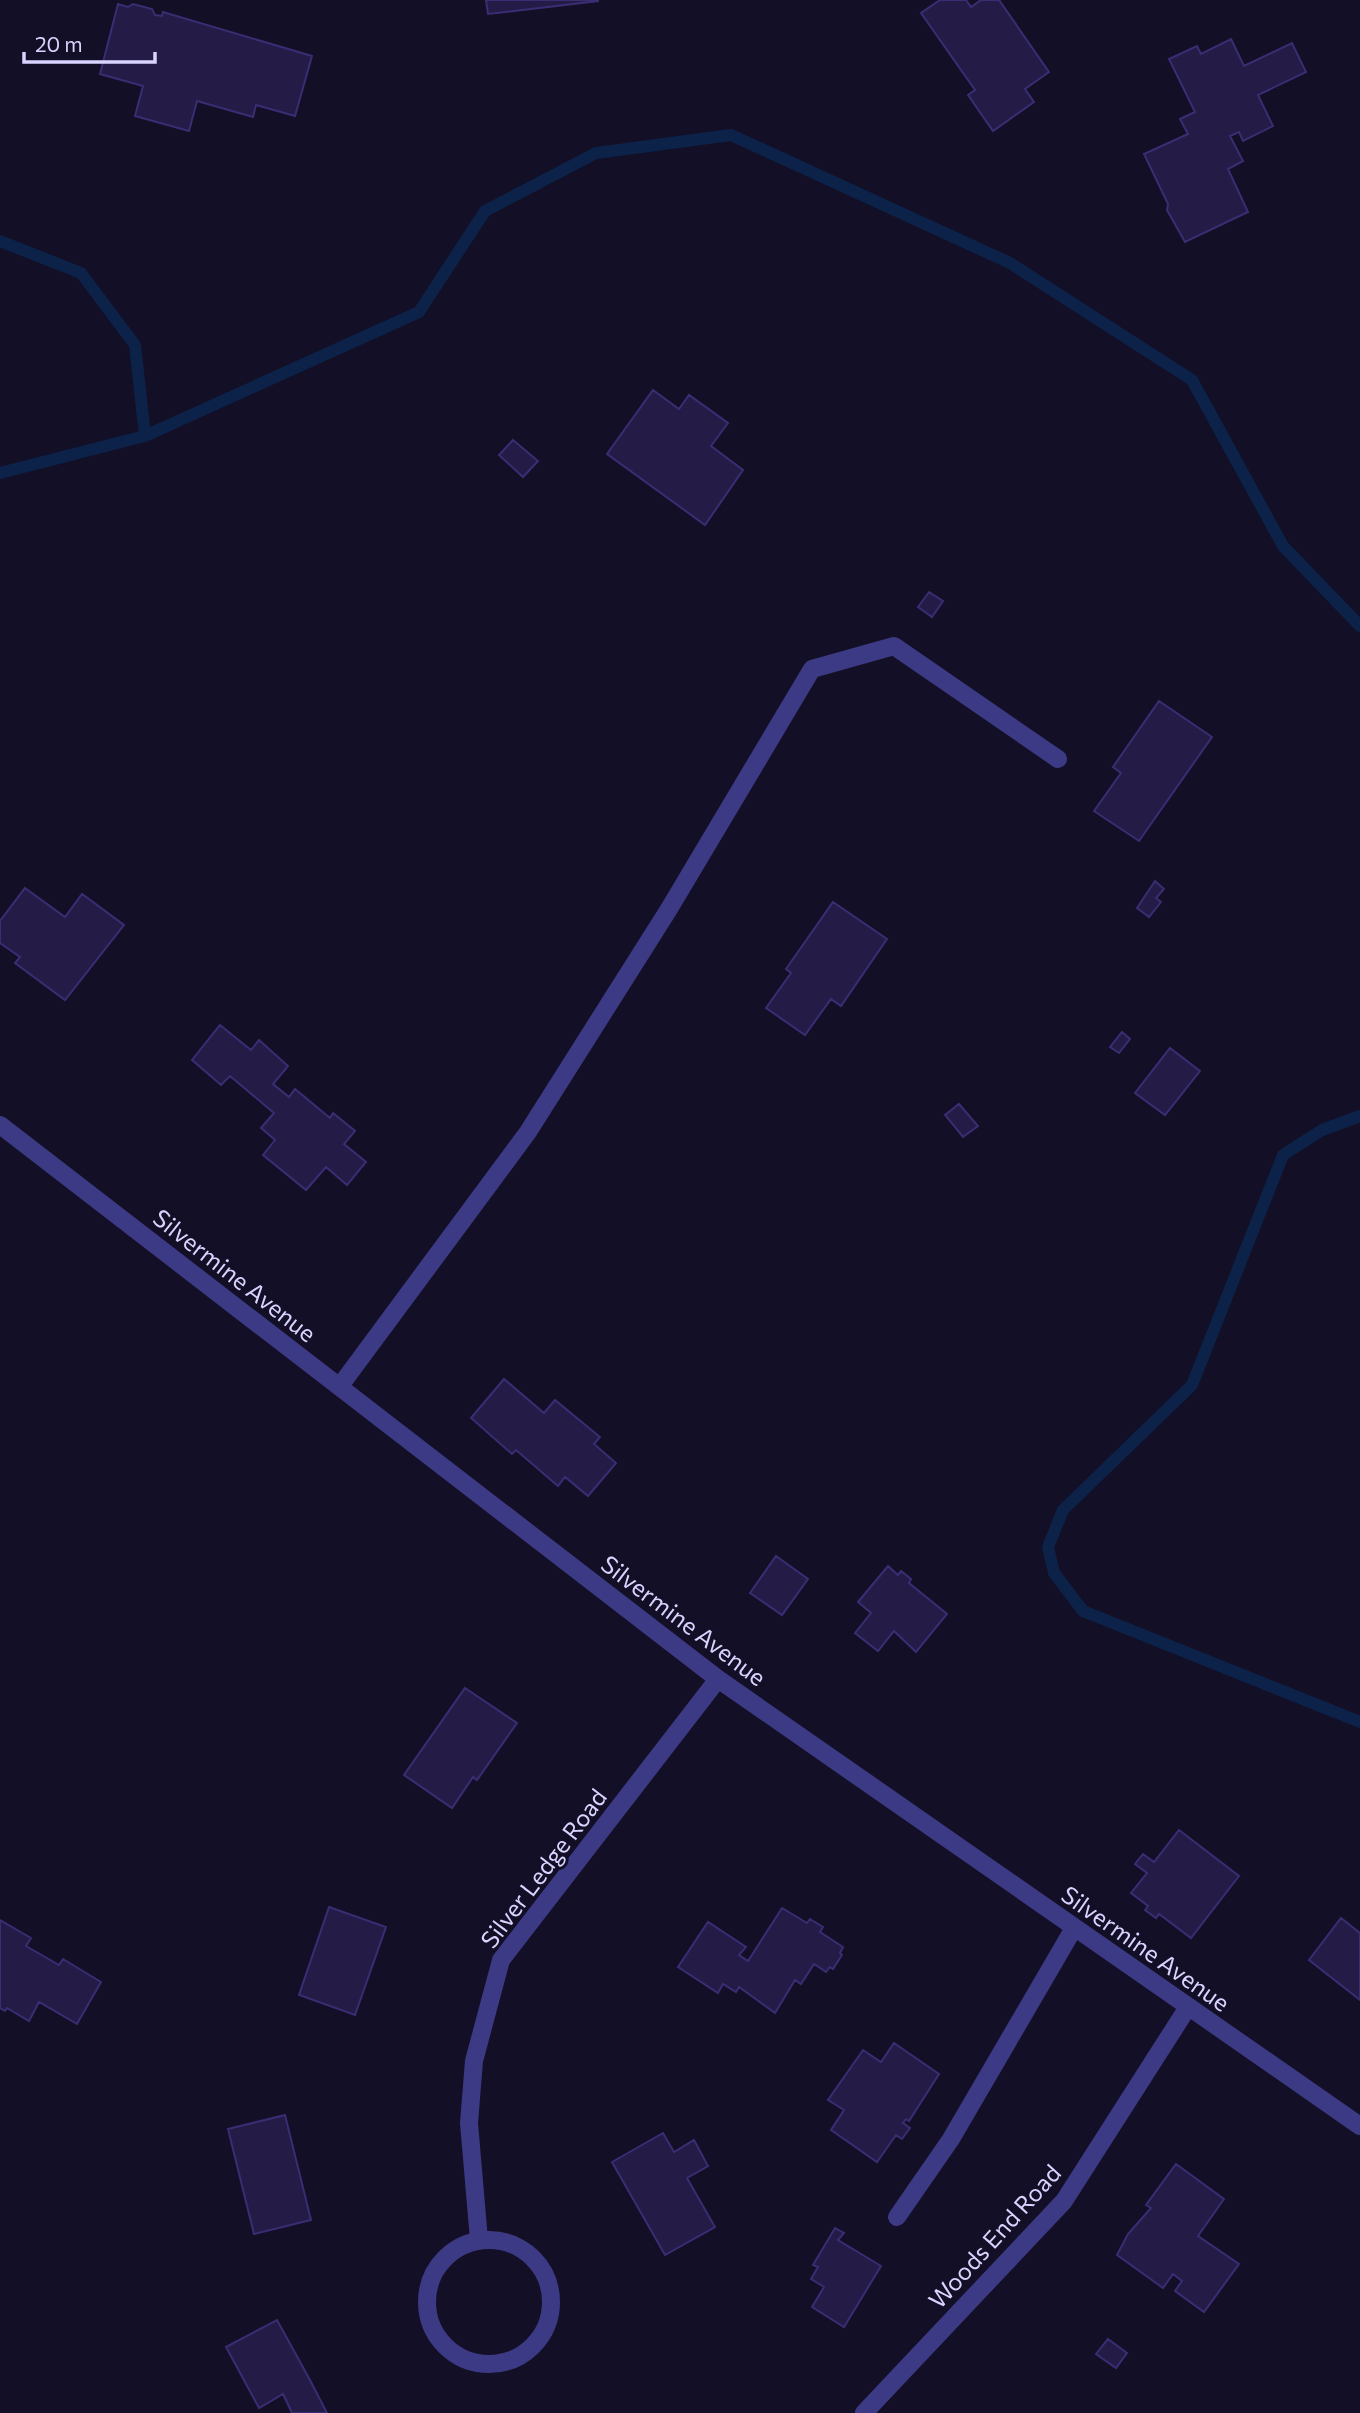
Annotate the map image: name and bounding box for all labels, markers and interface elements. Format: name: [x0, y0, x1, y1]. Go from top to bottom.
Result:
scale bar: [24, 21, 156, 65]
text: 20 m: [35, 31, 83, 56]
street label: Silvermine Avenue: [148, 1202, 322, 1348]
street label: Silvermine Avenue: [596, 1549, 772, 1691]
street label: Silver Ledge Road: [474, 1783, 612, 1953]
street label: Silvermine Avenue: [1056, 1879, 1236, 2017]
street label: Woods End Road: [922, 2158, 1066, 2314]

